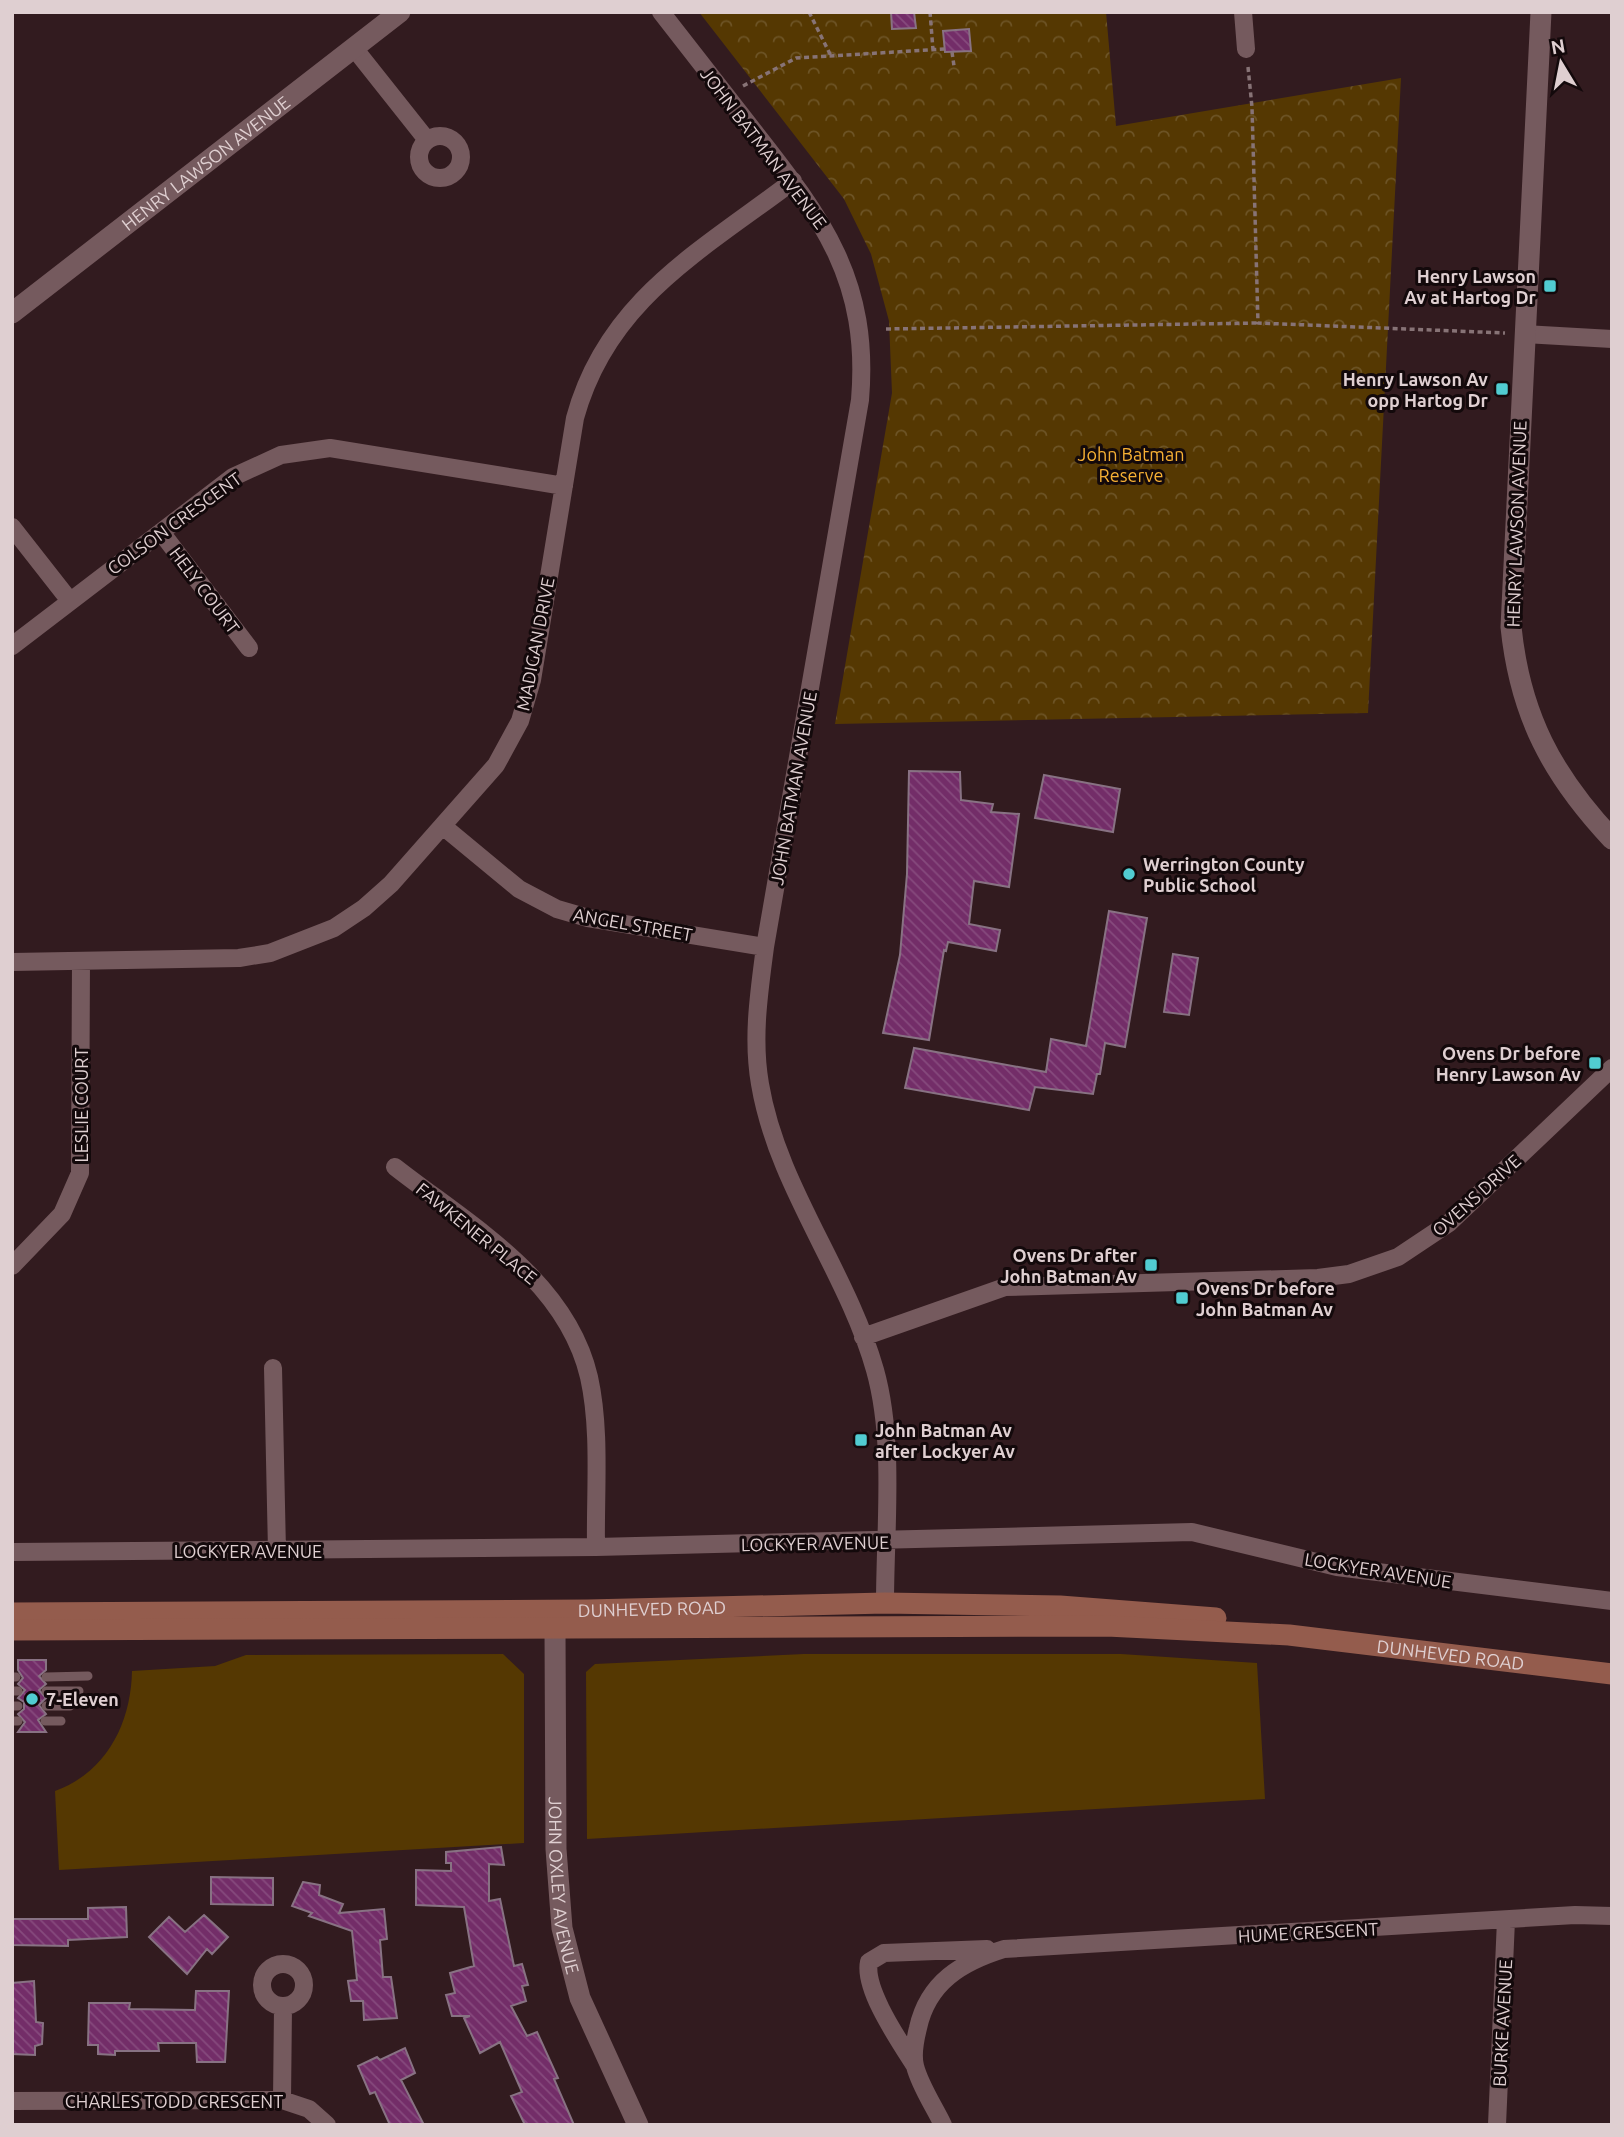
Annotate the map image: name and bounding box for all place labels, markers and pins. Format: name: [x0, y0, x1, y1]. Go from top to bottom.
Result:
place label: Henry Lawson Av at Hartog Dr: [1404, 266, 1537, 307]
marker: Henry Lawson Av at Hartog Dr: [1542, 278, 1558, 294]
place label: Henry Lawson Av opp Hartog Dr: [1343, 369, 1489, 410]
marker: Henry Lawson Av opp Hartog Dr: [1494, 381, 1510, 397]
place label: Werrington County Public School: [1143, 854, 1305, 895]
marker: Werrington County Public School: [1121, 866, 1137, 882]
place label: Ovens Dr before Henry Lawson Av: [1436, 1043, 1581, 1084]
marker: Ovens Dr before Henry Lawson Av: [1587, 1055, 1603, 1071]
place label: Ovens Dr after John Batman Av: [1000, 1245, 1138, 1286]
marker: Ovens Dr after John Batman Av: [1143, 1257, 1159, 1273]
place label: Ovens Dr before John Batman Av: [1196, 1278, 1335, 1319]
marker: Ovens Dr before John Batman Av: [1174, 1290, 1190, 1306]
place label: John Batman Av after Lockyer Av: [875, 1420, 1015, 1461]
marker: John Batman Av after Lockyer Av: [853, 1432, 869, 1448]
place label: 7-Eleven: [46, 1689, 119, 1709]
marker: 7-Eleven: [24, 1691, 40, 1707]

